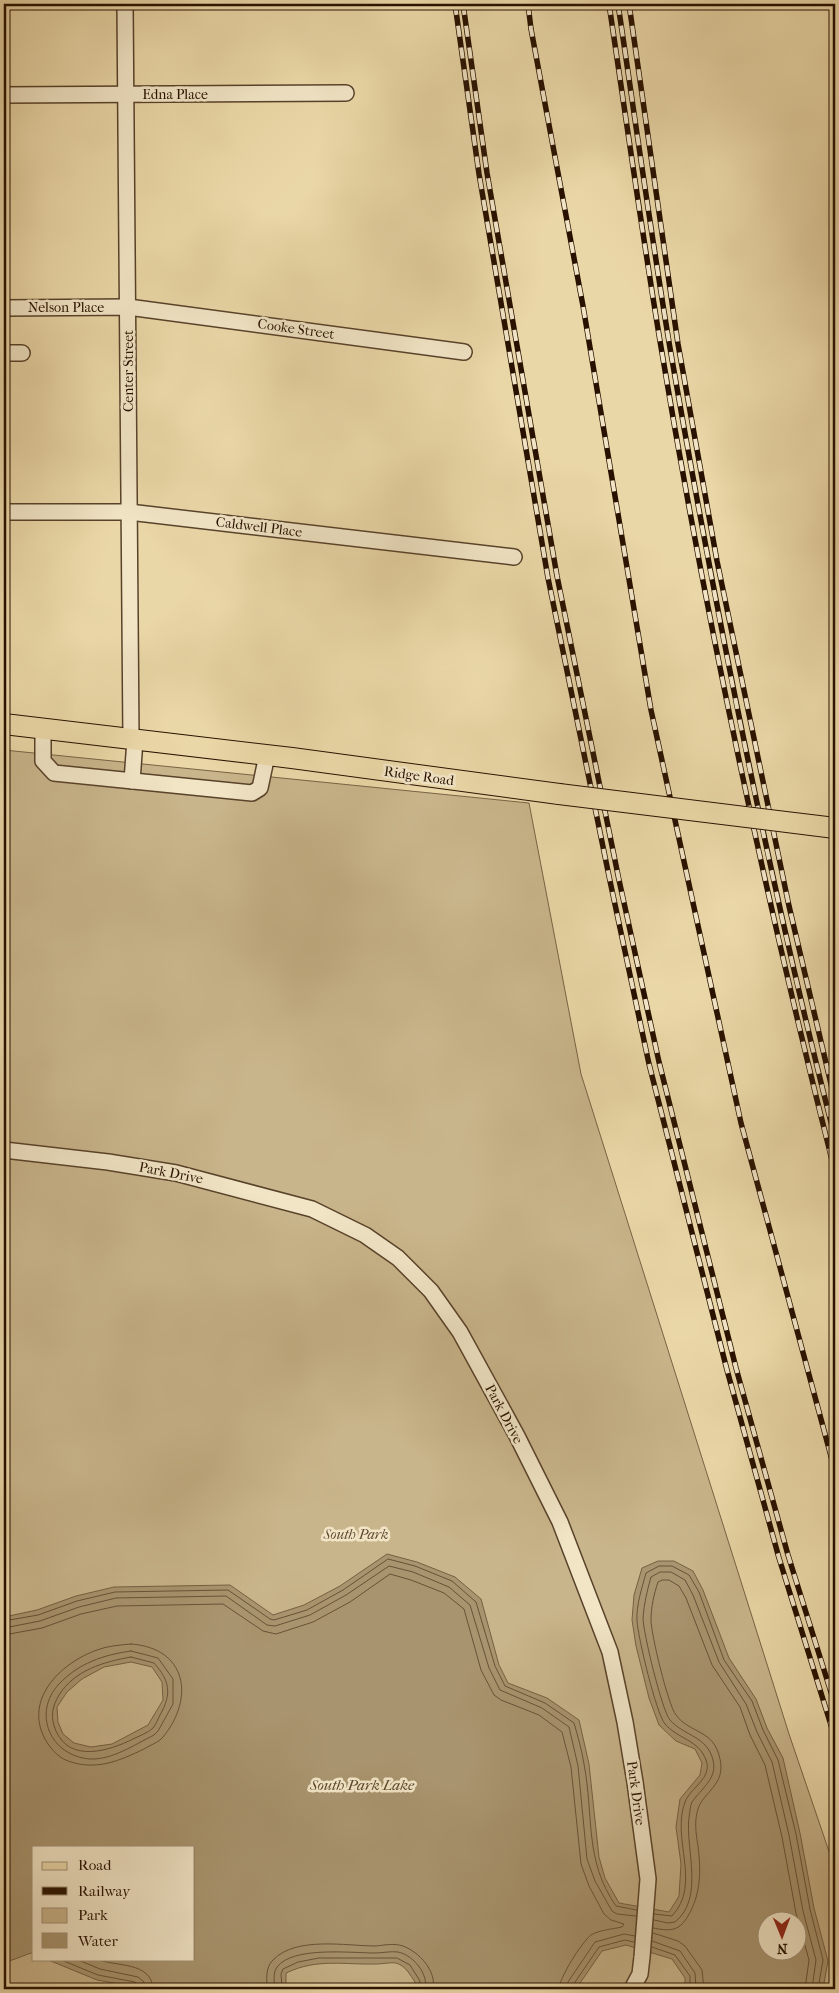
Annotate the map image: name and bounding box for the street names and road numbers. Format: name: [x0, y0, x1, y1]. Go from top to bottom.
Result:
street label: Edna Place: [142, 86, 208, 103]
street label: Nelson Place: [28, 299, 104, 316]
street label: Cooke Street: [256, 315, 336, 343]
street label: Center Street: [120, 330, 137, 412]
street label: Caldwell Place: [215, 513, 303, 541]
street label: Ridge Road: [383, 763, 455, 789]
street label: Park Drive: [137, 1158, 205, 1188]
street label: Park Drive: [481, 1381, 527, 1447]
street label: Park Drive: [623, 1760, 649, 1826]

